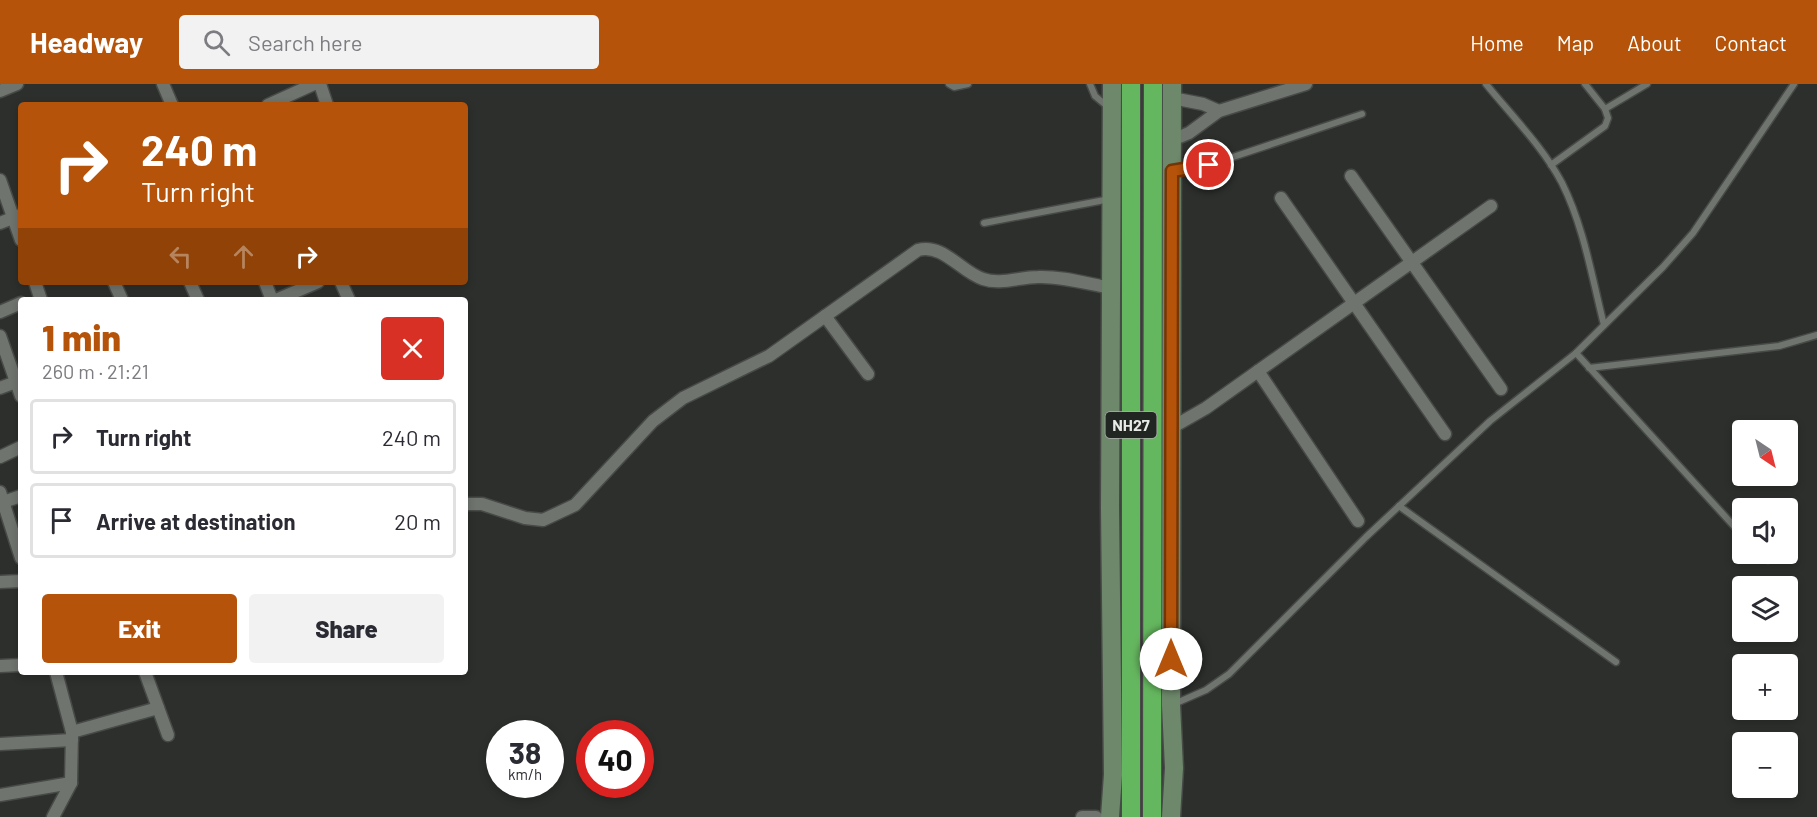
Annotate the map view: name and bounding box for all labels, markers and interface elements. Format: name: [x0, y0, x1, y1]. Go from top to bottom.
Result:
search box: [179, 15, 599, 69]
text: Headway: [30, 25, 143, 59]
icon: search: [200, 26, 233, 59]
text: Search here: [248, 29, 362, 55]
text: Home: [1470, 30, 1524, 55]
text: Map: [1557, 30, 1594, 55]
text: About: [1627, 30, 1682, 55]
text: Contact: [1715, 30, 1787, 55]
text: 240 m: [141, 124, 257, 174]
icon: right: [42, 126, 120, 204]
pin: [1183, 139, 1234, 190]
icon: arrive: [1192, 148, 1225, 181]
text: Turn right: [141, 175, 255, 207]
icon: left: [164, 240, 197, 273]
icon: ahead: [227, 240, 260, 273]
icon: right: [290, 240, 323, 273]
text: 1 min: [42, 315, 121, 358]
button: close: [381, 317, 444, 380]
text: 260 m · 21:21: [42, 359, 149, 383]
road number: NH27: [1106, 412, 1156, 438]
icon: right: [45, 420, 78, 453]
north arrow: [1732, 420, 1798, 486]
map controls: [1732, 420, 1798, 798]
text: Turn right: [96, 424, 191, 450]
text: 240 m: [382, 424, 441, 450]
button: sound: [1732, 498, 1798, 564]
icon: arrive: [45, 504, 78, 537]
text: Arrive at destination: [96, 508, 295, 534]
text: 20 m: [394, 508, 441, 534]
button: layers: [1732, 576, 1798, 642]
button: Exit: [42, 594, 237, 663]
button: Share: [249, 594, 444, 663]
position arrow: [1139, 627, 1203, 691]
button: +: [1732, 654, 1798, 720]
speed limit sign: 40: [576, 720, 654, 798]
button: −: [1732, 732, 1798, 798]
text: 38: [509, 734, 541, 770]
text: km/h: [508, 765, 542, 783]

